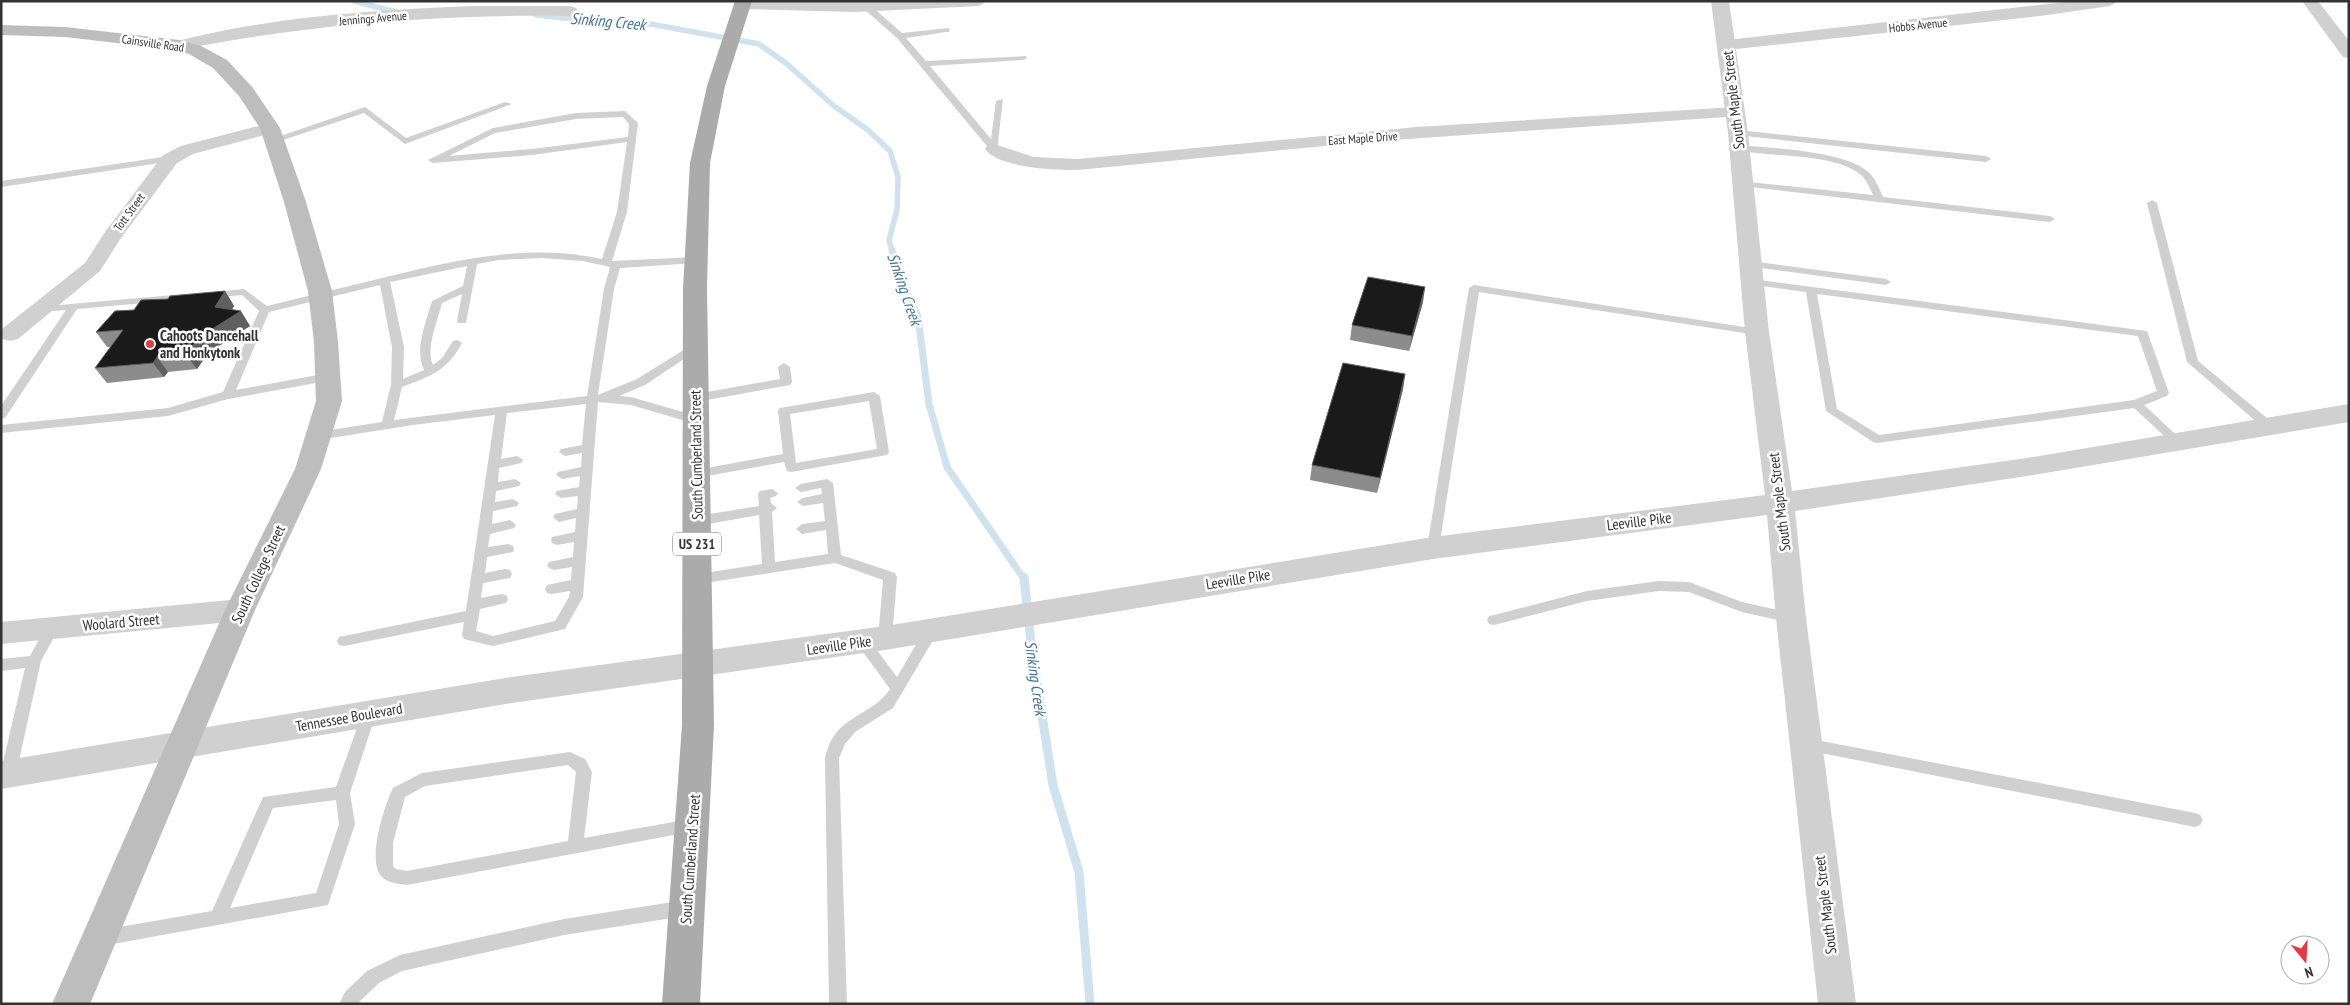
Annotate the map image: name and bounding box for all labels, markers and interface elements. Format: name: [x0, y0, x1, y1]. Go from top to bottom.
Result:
street label: Jennings Avenue: [337, 8, 408, 29]
water label: Sinking Creek: [570, 8, 648, 34]
street label: Hobbs Avenue: [1888, 14, 1948, 36]
street label: Cainsville Road: [121, 31, 185, 55]
street label: South Maple Street: [1718, 50, 1748, 150]
street label: East Maple Drive: [1328, 128, 1398, 148]
street label: Tott Street: [110, 190, 148, 234]
water label: Sinking Creek: [883, 250, 927, 329]
place label: Cahoots Dancehall and Honkytonk: [160, 326, 259, 362]
marker: Cahoots Dancehall and Honkytonk: [144, 338, 156, 350]
street label: South Cumberland Street: [685, 390, 707, 520]
street label: South Maple Street: [1764, 452, 1794, 552]
street label: Leeville Pike: [1606, 508, 1672, 534]
street label: South College Street: [227, 522, 289, 626]
road number: US 231: [673, 532, 721, 556]
street label: Leeville Pike: [1204, 565, 1272, 593]
street label: Woolard Street: [82, 609, 160, 635]
street label: Leeville Pike: [806, 631, 872, 659]
water label: Sinking Creek: [1021, 639, 1051, 718]
street label: Tennessee Boulevard: [294, 698, 404, 736]
street label: South Cumberland Street: [676, 794, 704, 924]
street label: South Maple Street: [1810, 855, 1840, 955]
north arrow: [2280, 935, 2330, 985]
text: N: [2303, 963, 2315, 982]

